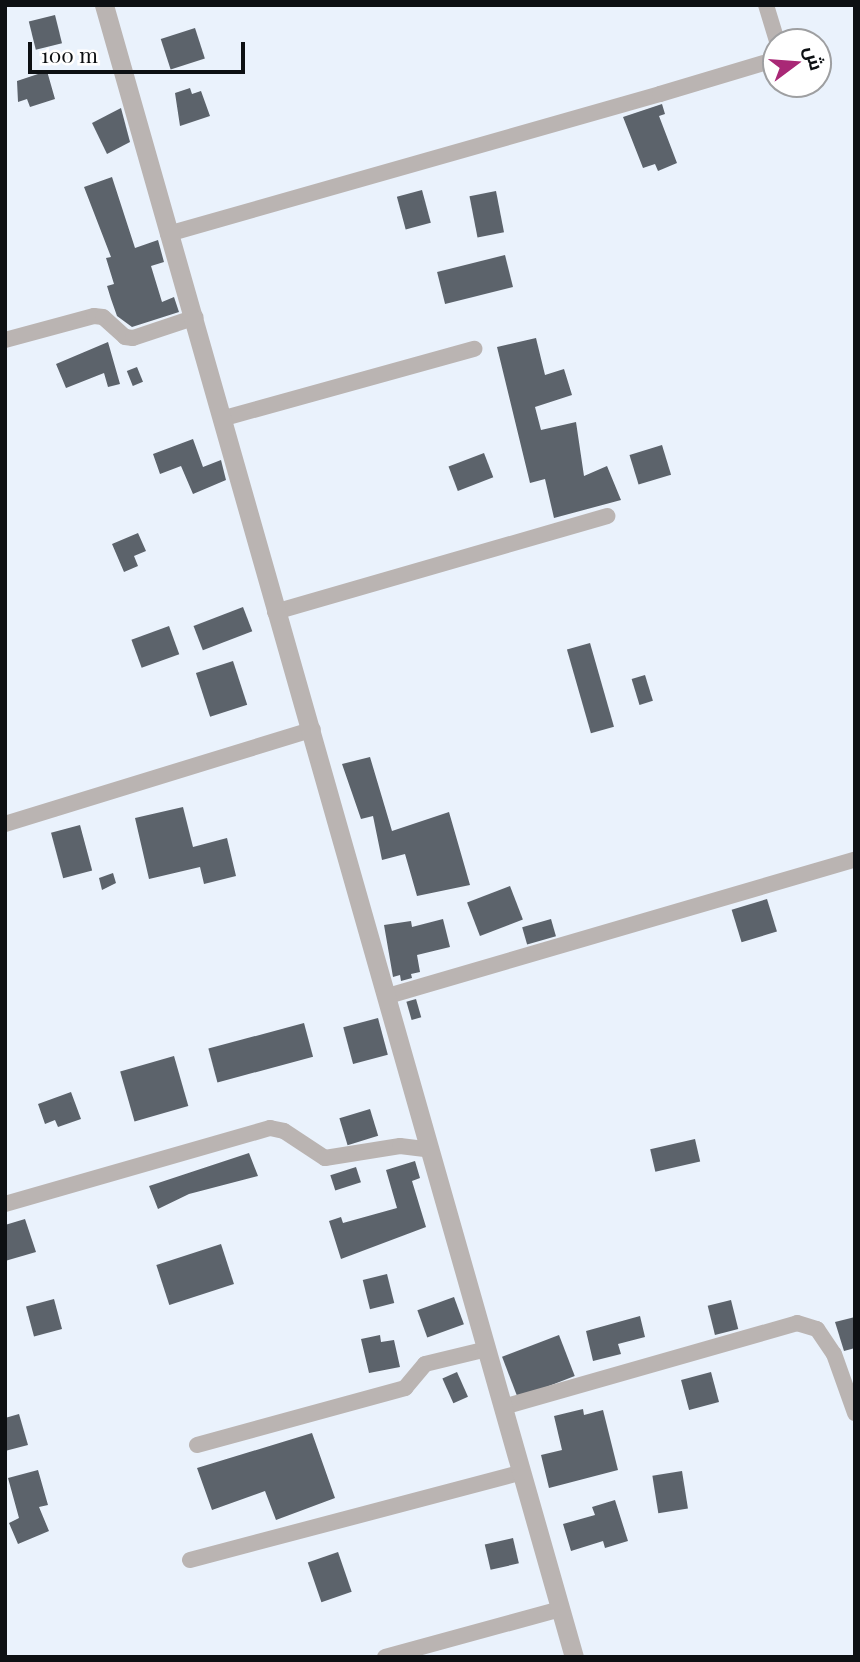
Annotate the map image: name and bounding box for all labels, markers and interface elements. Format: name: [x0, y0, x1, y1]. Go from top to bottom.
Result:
scale bar: [32, 28, 248, 72]
north arrow: [762, 28, 832, 98]
text: 100 m: [41, 40, 98, 68]
text: ش: [799, 42, 831, 73]

